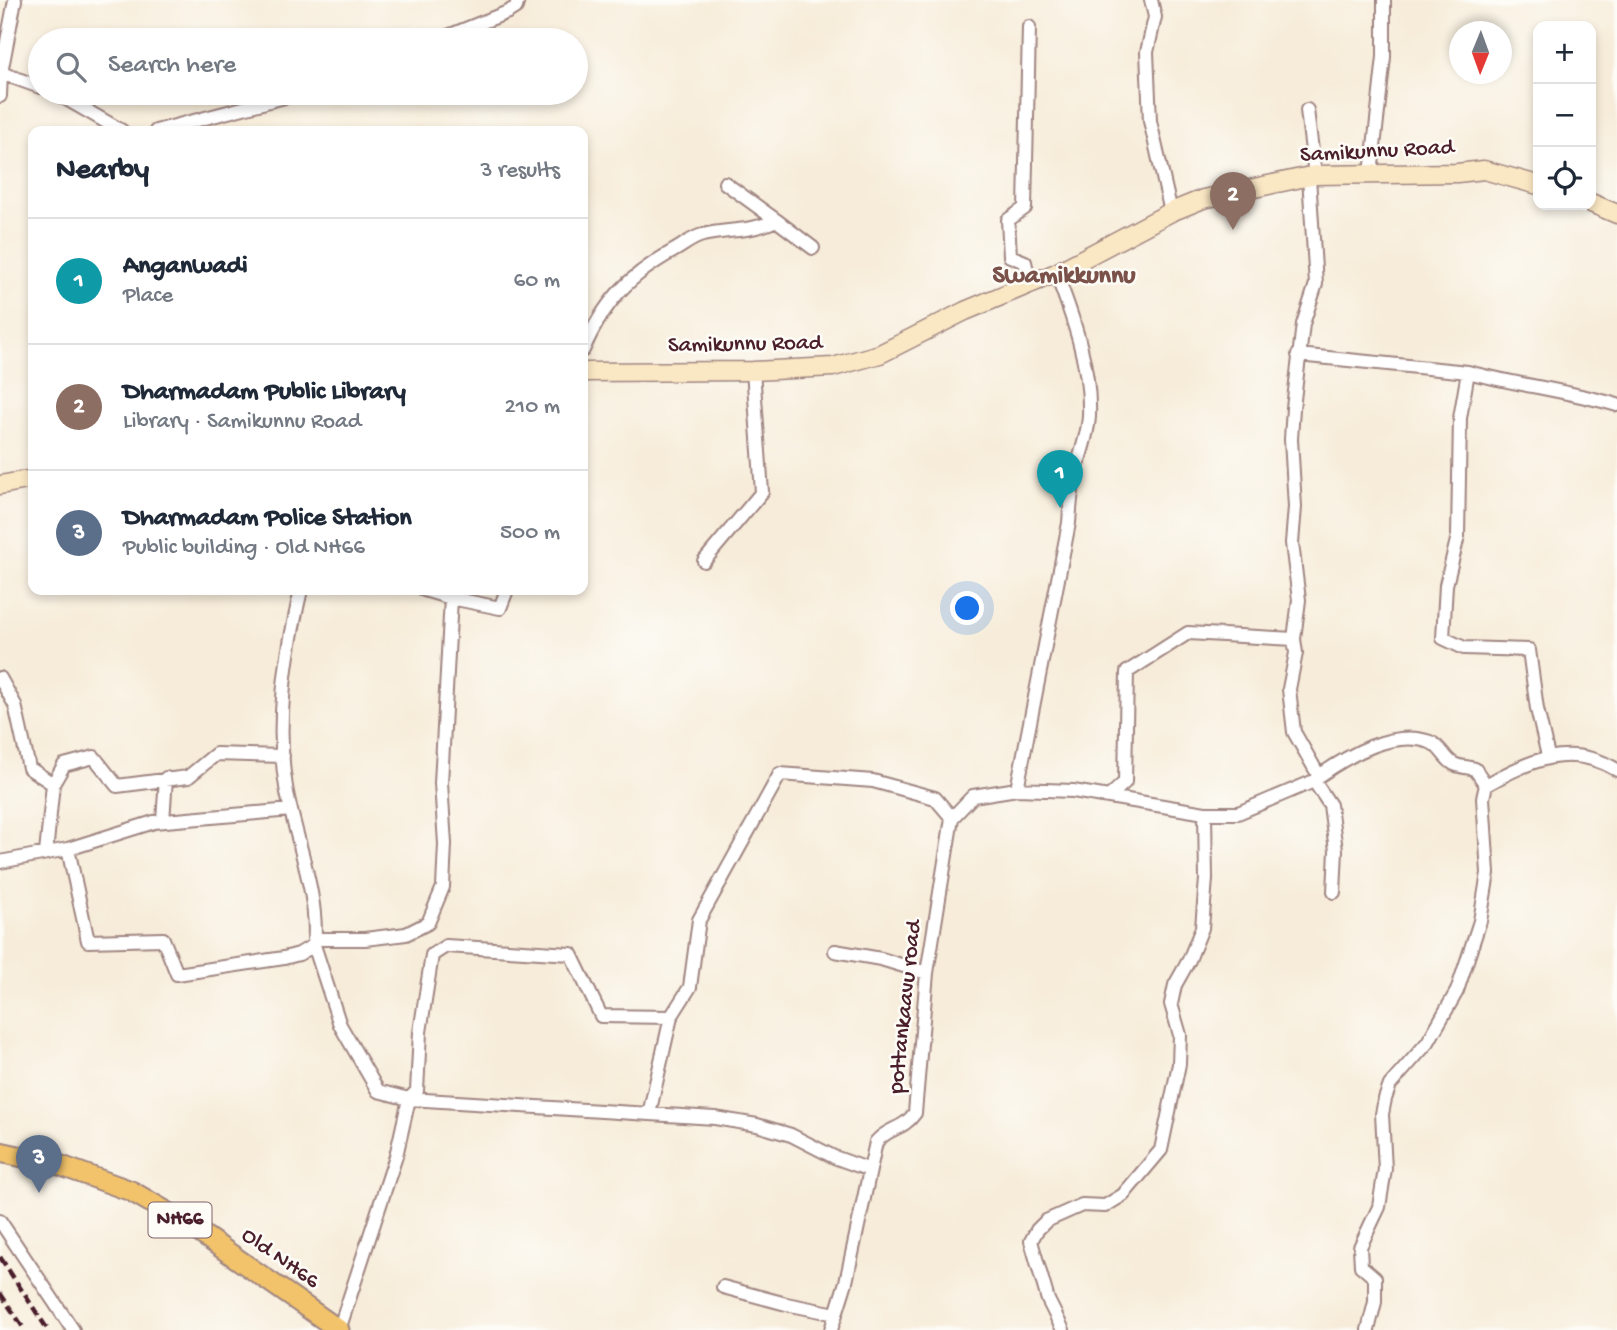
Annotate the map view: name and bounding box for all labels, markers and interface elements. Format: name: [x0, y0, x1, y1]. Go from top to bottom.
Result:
north arrow: [1449, 21, 1512, 84]
map controls: [1533, 21, 1596, 210]
button: +: [1533, 21, 1596, 84]
search box: [28, 28, 588, 105]
icon: search: [52, 48, 90, 86]
text: Search here: [108, 51, 236, 82]
button: −: [1533, 84, 1596, 147]
street label: Samikunnu Road: [1299, 134, 1456, 170]
button: locate: [1533, 147, 1596, 210]
text: Nearby: [56, 154, 149, 189]
text: 3 results: [480, 158, 560, 185]
pin: 2: [1210, 172, 1256, 230]
text: Anganwadi: [123, 252, 248, 283]
district label: Swamikkunnu: [992, 262, 1136, 293]
text: 1: [74, 268, 84, 295]
text: 60 m: [514, 268, 560, 295]
text: Place: [123, 283, 173, 310]
street label: Samikunnu Road: [668, 330, 824, 360]
text: Dharmadam Public Library: [123, 378, 406, 409]
text: 2: [73, 394, 85, 421]
text: 210 m: [505, 394, 560, 421]
text: Library · Samikunnu Road: [123, 409, 361, 436]
pin: 1: [1037, 450, 1083, 508]
text: Dharmadam Police Station: [123, 504, 412, 535]
text: 3: [73, 520, 85, 547]
text: 500 m: [500, 520, 560, 547]
text: Public building · Old NH66: [123, 535, 365, 562]
your location: [950, 591, 984, 625]
street label: pottankaavu road: [883, 917, 929, 1096]
pin: 3: [16, 1135, 62, 1193]
road number: NH66: [148, 1202, 212, 1238]
street label: Old NH66: [236, 1222, 325, 1296]

